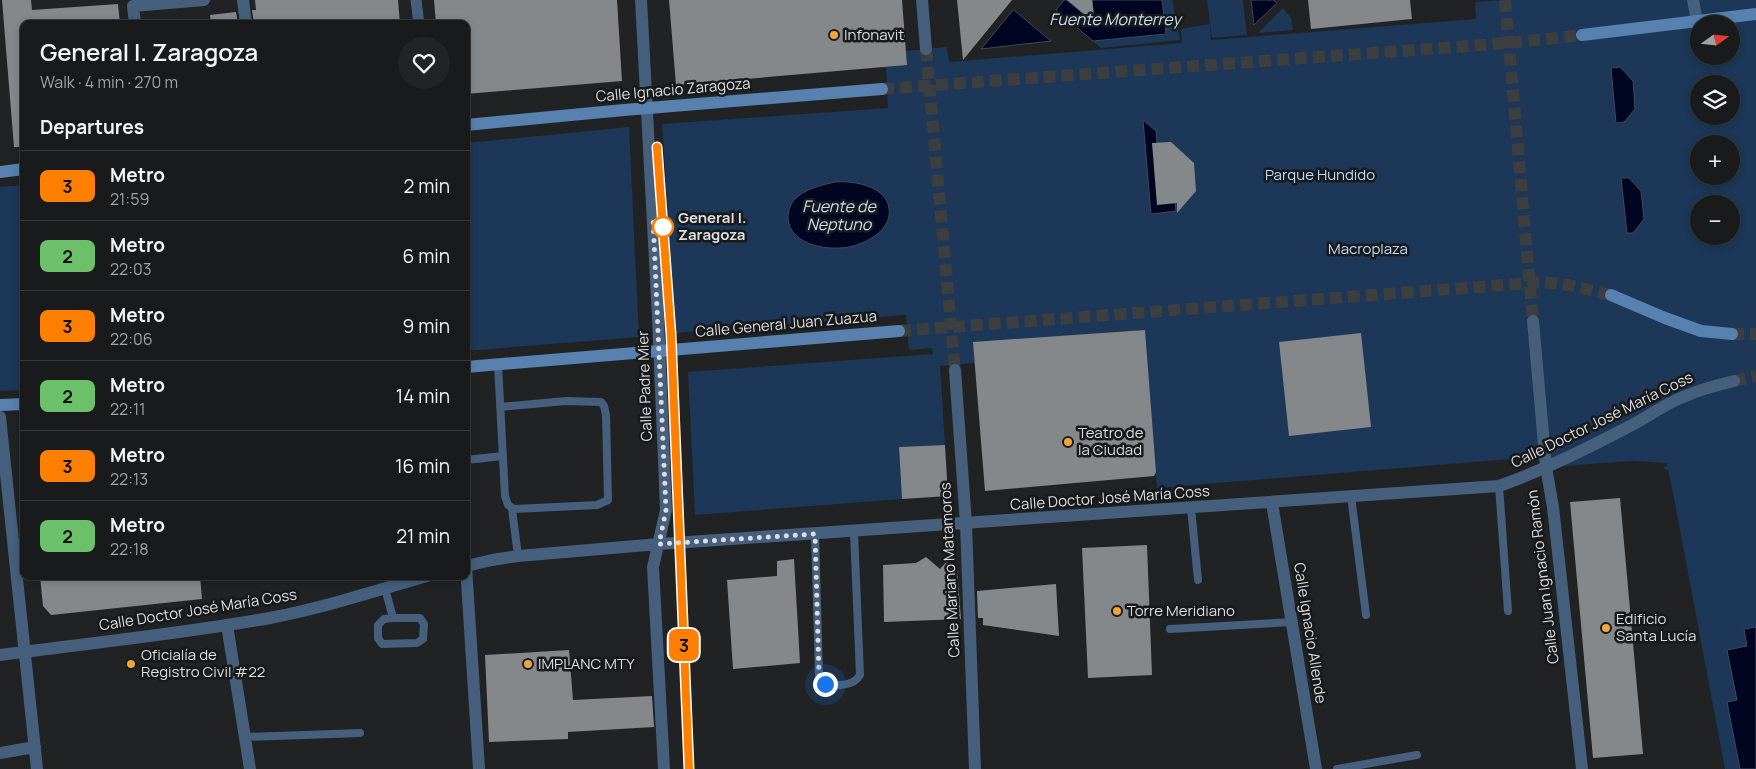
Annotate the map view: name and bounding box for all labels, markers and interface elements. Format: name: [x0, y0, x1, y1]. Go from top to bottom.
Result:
water label: Fuente Monterrey: [1049, 8, 1183, 30]
north arrow: [1690, 15, 1740, 65]
map controls: [1690, 15, 1740, 245]
place label: Infonavit: [844, 24, 904, 45]
marker: Infonavit: [828, 29, 840, 41]
text: General I. Zaragoza: [40, 35, 258, 68]
button: heart: [398, 37, 450, 89]
text: Walk · 4 min · 270 m: [40, 71, 178, 93]
street label: Calle Ignacio Zaragoza: [595, 72, 751, 107]
button: layers: [1690, 75, 1740, 125]
text: Departures: [40, 114, 144, 140]
button: +: [1690, 135, 1740, 185]
text: Metro: [110, 162, 165, 188]
park label: Parque Hundido: [1265, 164, 1375, 185]
text: 2 min: [404, 173, 450, 199]
text: 3: [62, 174, 73, 198]
text: 21:59: [110, 188, 149, 210]
water label: Fuente de Neptuno: [802, 195, 877, 235]
button: −: [1690, 195, 1740, 245]
place label: General I. Zaragoza: [678, 207, 746, 245]
marker: General I. Zaragoza: [652, 216, 674, 238]
text: Metro: [110, 232, 165, 258]
park label: Macroplaza: [1328, 238, 1408, 259]
text: 6 min: [403, 243, 450, 269]
text: 2: [62, 244, 73, 268]
text: 22:03: [110, 258, 152, 280]
text: Metro: [110, 302, 165, 328]
street label: Calle General Juan Zuazua: [694, 305, 878, 342]
text: 9 min: [403, 313, 450, 339]
text: 3: [62, 314, 73, 338]
text: 22:06: [110, 328, 153, 350]
street label: Calle Padre Mier: [632, 330, 657, 442]
street label: Calle Doctor José María Coss: [1507, 366, 1696, 473]
text: Metro: [110, 372, 165, 398]
text: 14 min: [396, 383, 450, 409]
text: 2: [62, 384, 73, 408]
text: 22:11: [110, 398, 146, 420]
place label: Teatro de la Ciudad: [1078, 422, 1144, 460]
marker: Teatro de la Ciudad: [1062, 436, 1074, 448]
text: Metro: [110, 442, 165, 468]
text: 16 min: [395, 453, 450, 479]
text: 3: [62, 454, 73, 478]
text: 22:13: [110, 468, 148, 490]
street label: Calle Doctor José María Coss: [1010, 480, 1211, 515]
street label: Calle Mariano Matamoros: [934, 482, 965, 658]
street label: Calle Juan Ignacio Ramón: [1521, 489, 1564, 665]
text: Metro: [110, 512, 165, 538]
text: 21 min: [396, 523, 450, 549]
text: 2: [62, 524, 73, 548]
text: 22:18: [110, 538, 149, 560]
street label: Calle Ignacio Allende: [1289, 561, 1332, 705]
street label: Calle Doctor José María Coss: [98, 583, 298, 636]
place label: Torre Meridiano: [1127, 600, 1235, 621]
marker: Torre Meridiano: [1111, 605, 1123, 617]
place label: Edificio Santa Lucía: [1616, 608, 1696, 646]
marker: Edificio Santa Lucía: [1600, 622, 1612, 634]
line badge: 3: [668, 629, 700, 661]
text: 3: [679, 633, 689, 657]
place label: Oficialía de Registro Civil #22: [141, 644, 265, 682]
place label: IMPLANC MTY: [538, 653, 635, 674]
marker: Oficialía de Registro Civil #22: [125, 658, 137, 670]
marker: IMPLANC MTY: [522, 658, 534, 670]
your location: [813, 672, 838, 697]

